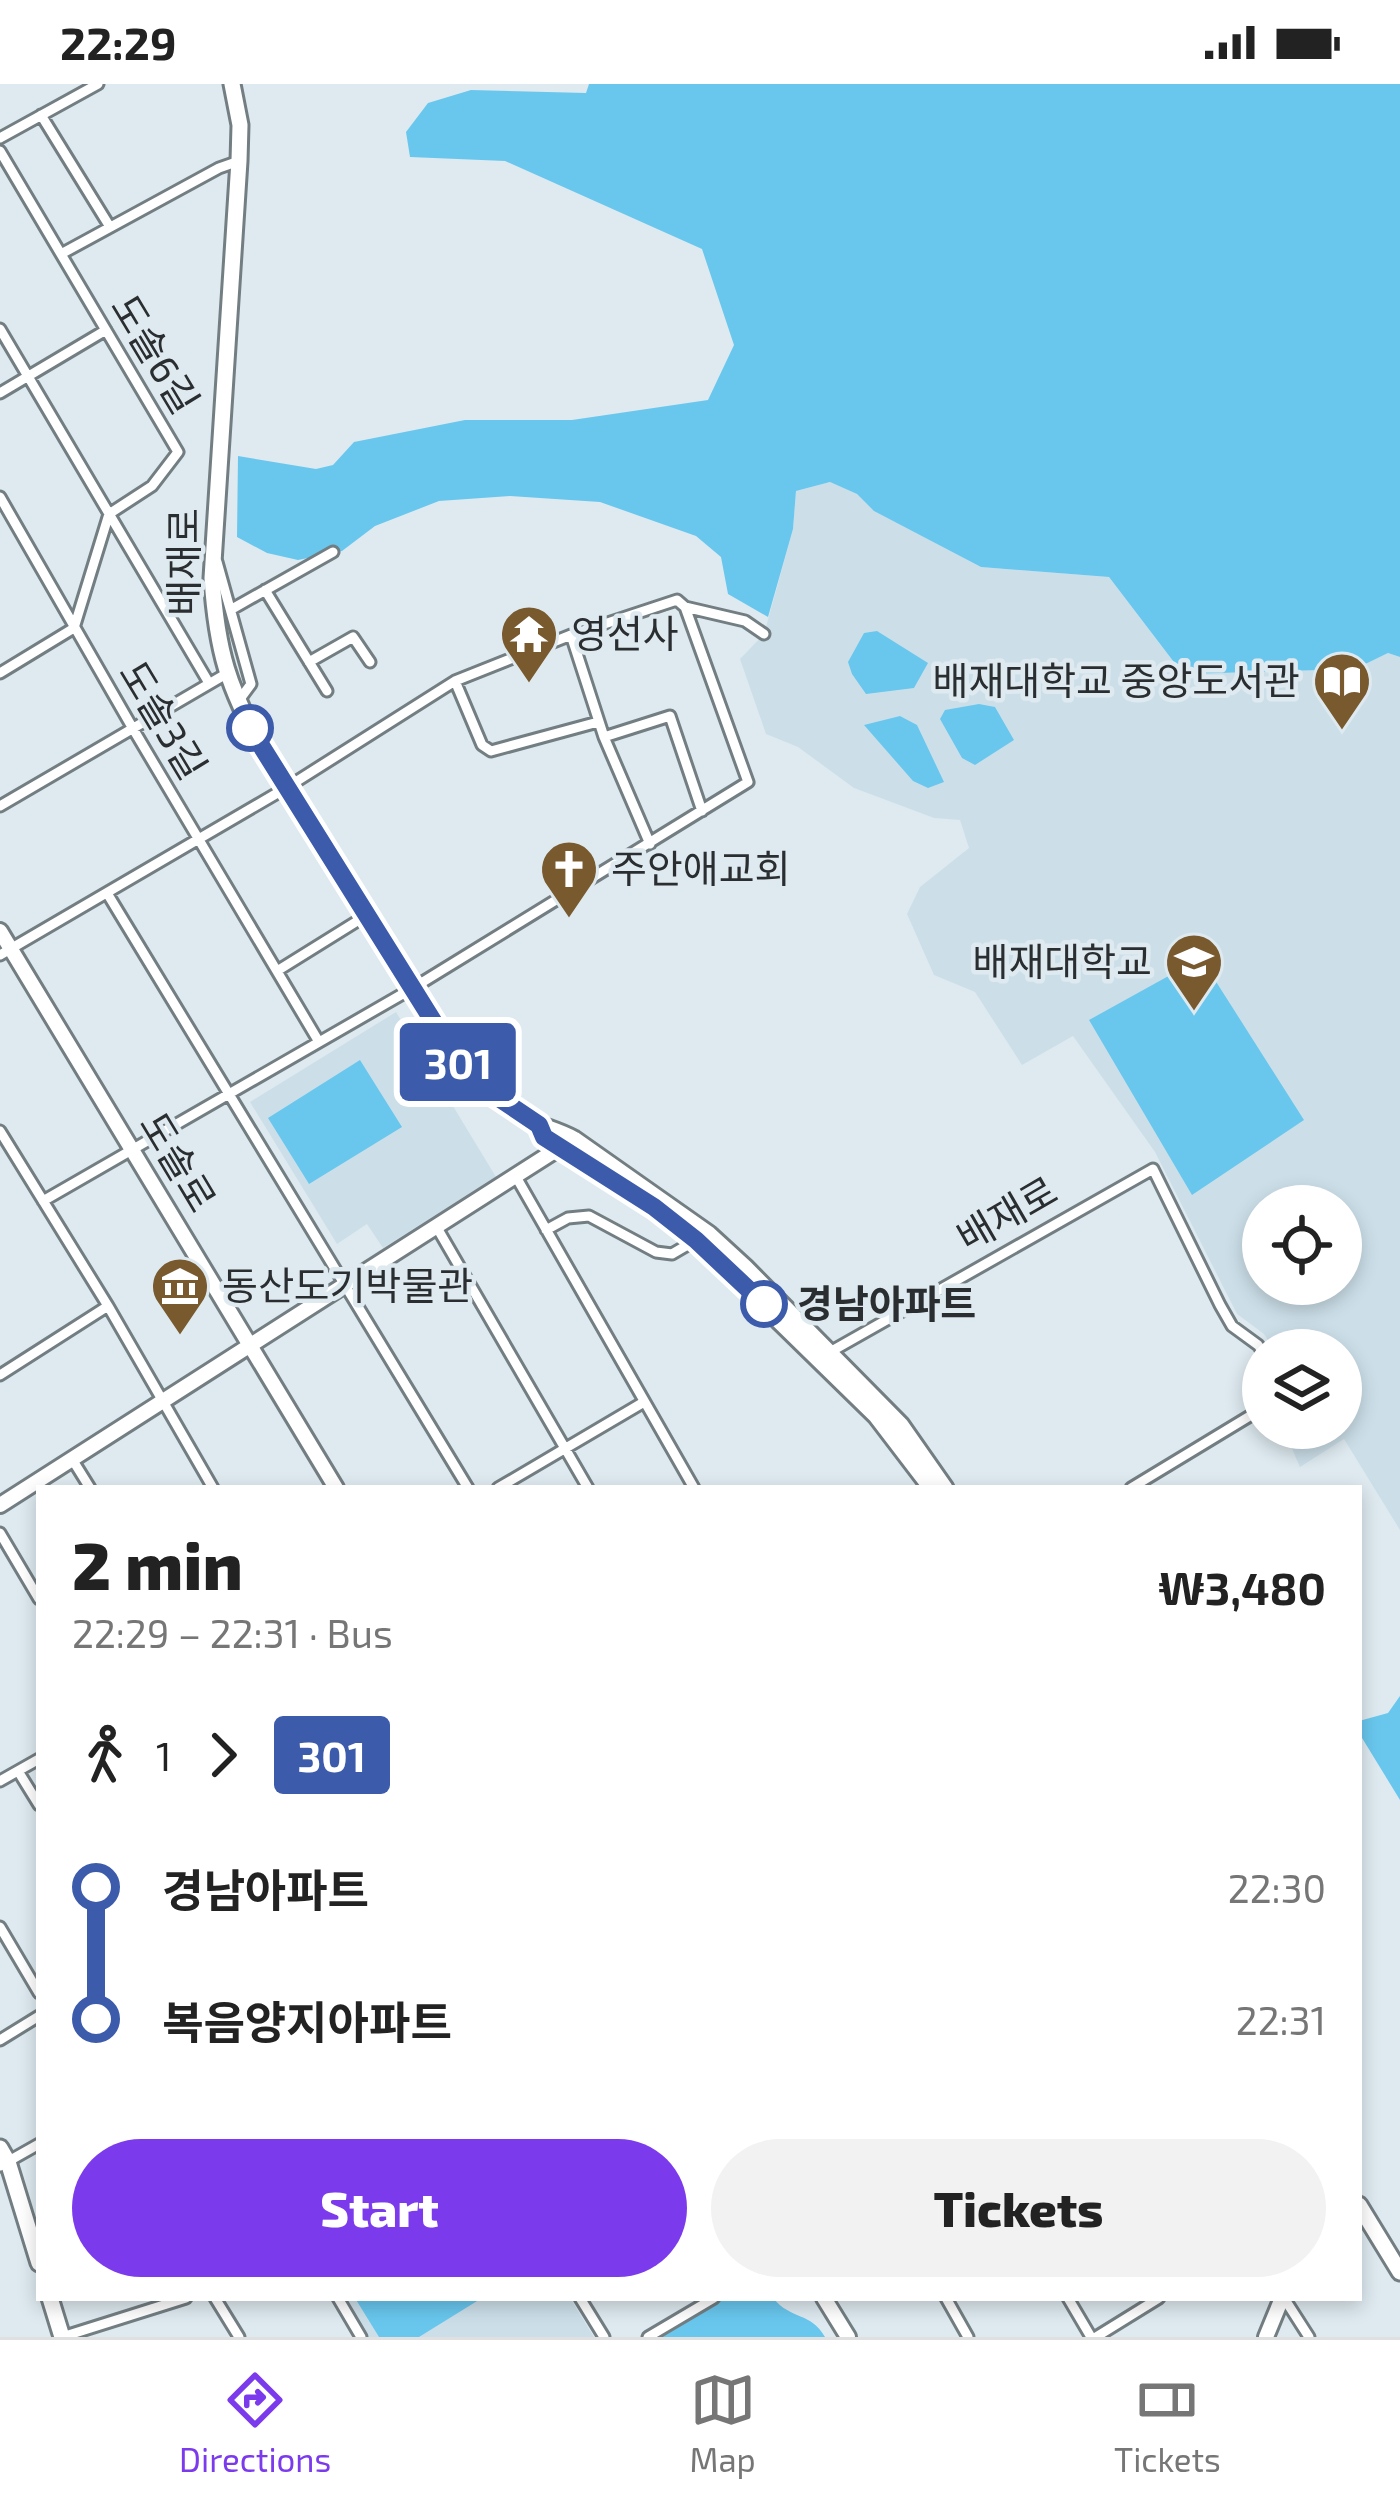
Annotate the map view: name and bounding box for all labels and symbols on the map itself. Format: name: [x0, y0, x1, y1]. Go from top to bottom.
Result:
street label: 도솔6길: [103, 285, 210, 421]
street label: 배재로: [159, 508, 206, 616]
temple icon: 영선사: [498, 603, 560, 685]
place label: 영선사: [571, 609, 679, 656]
library icon: 배재대학교 중앙도서관: [1311, 650, 1373, 732]
street label: 도솔3길: [111, 652, 218, 787]
place label: 배재대학교 중앙도서관: [933, 656, 1300, 703]
unlabelled marker: [228, 706, 272, 750]
church icon: 주안애교회: [538, 838, 600, 920]
place label: 주안애교회: [611, 844, 790, 891]
school or university icon: 배재대학교: [1163, 931, 1225, 1013]
place label: 배재대학교: [973, 937, 1152, 984]
line badge: 301: [389, 1023, 527, 1101]
street label: 도솔로: [131, 1103, 227, 1219]
street label: 배재로: [948, 1165, 1065, 1260]
museum icon: 동산도기박물관: [149, 1255, 211, 1337]
place label: 동산도기박물관: [222, 1261, 473, 1308]
place label: 경남아파트: [797, 1279, 976, 1326]
marker: 경남아파트: [742, 1282, 786, 1326]

